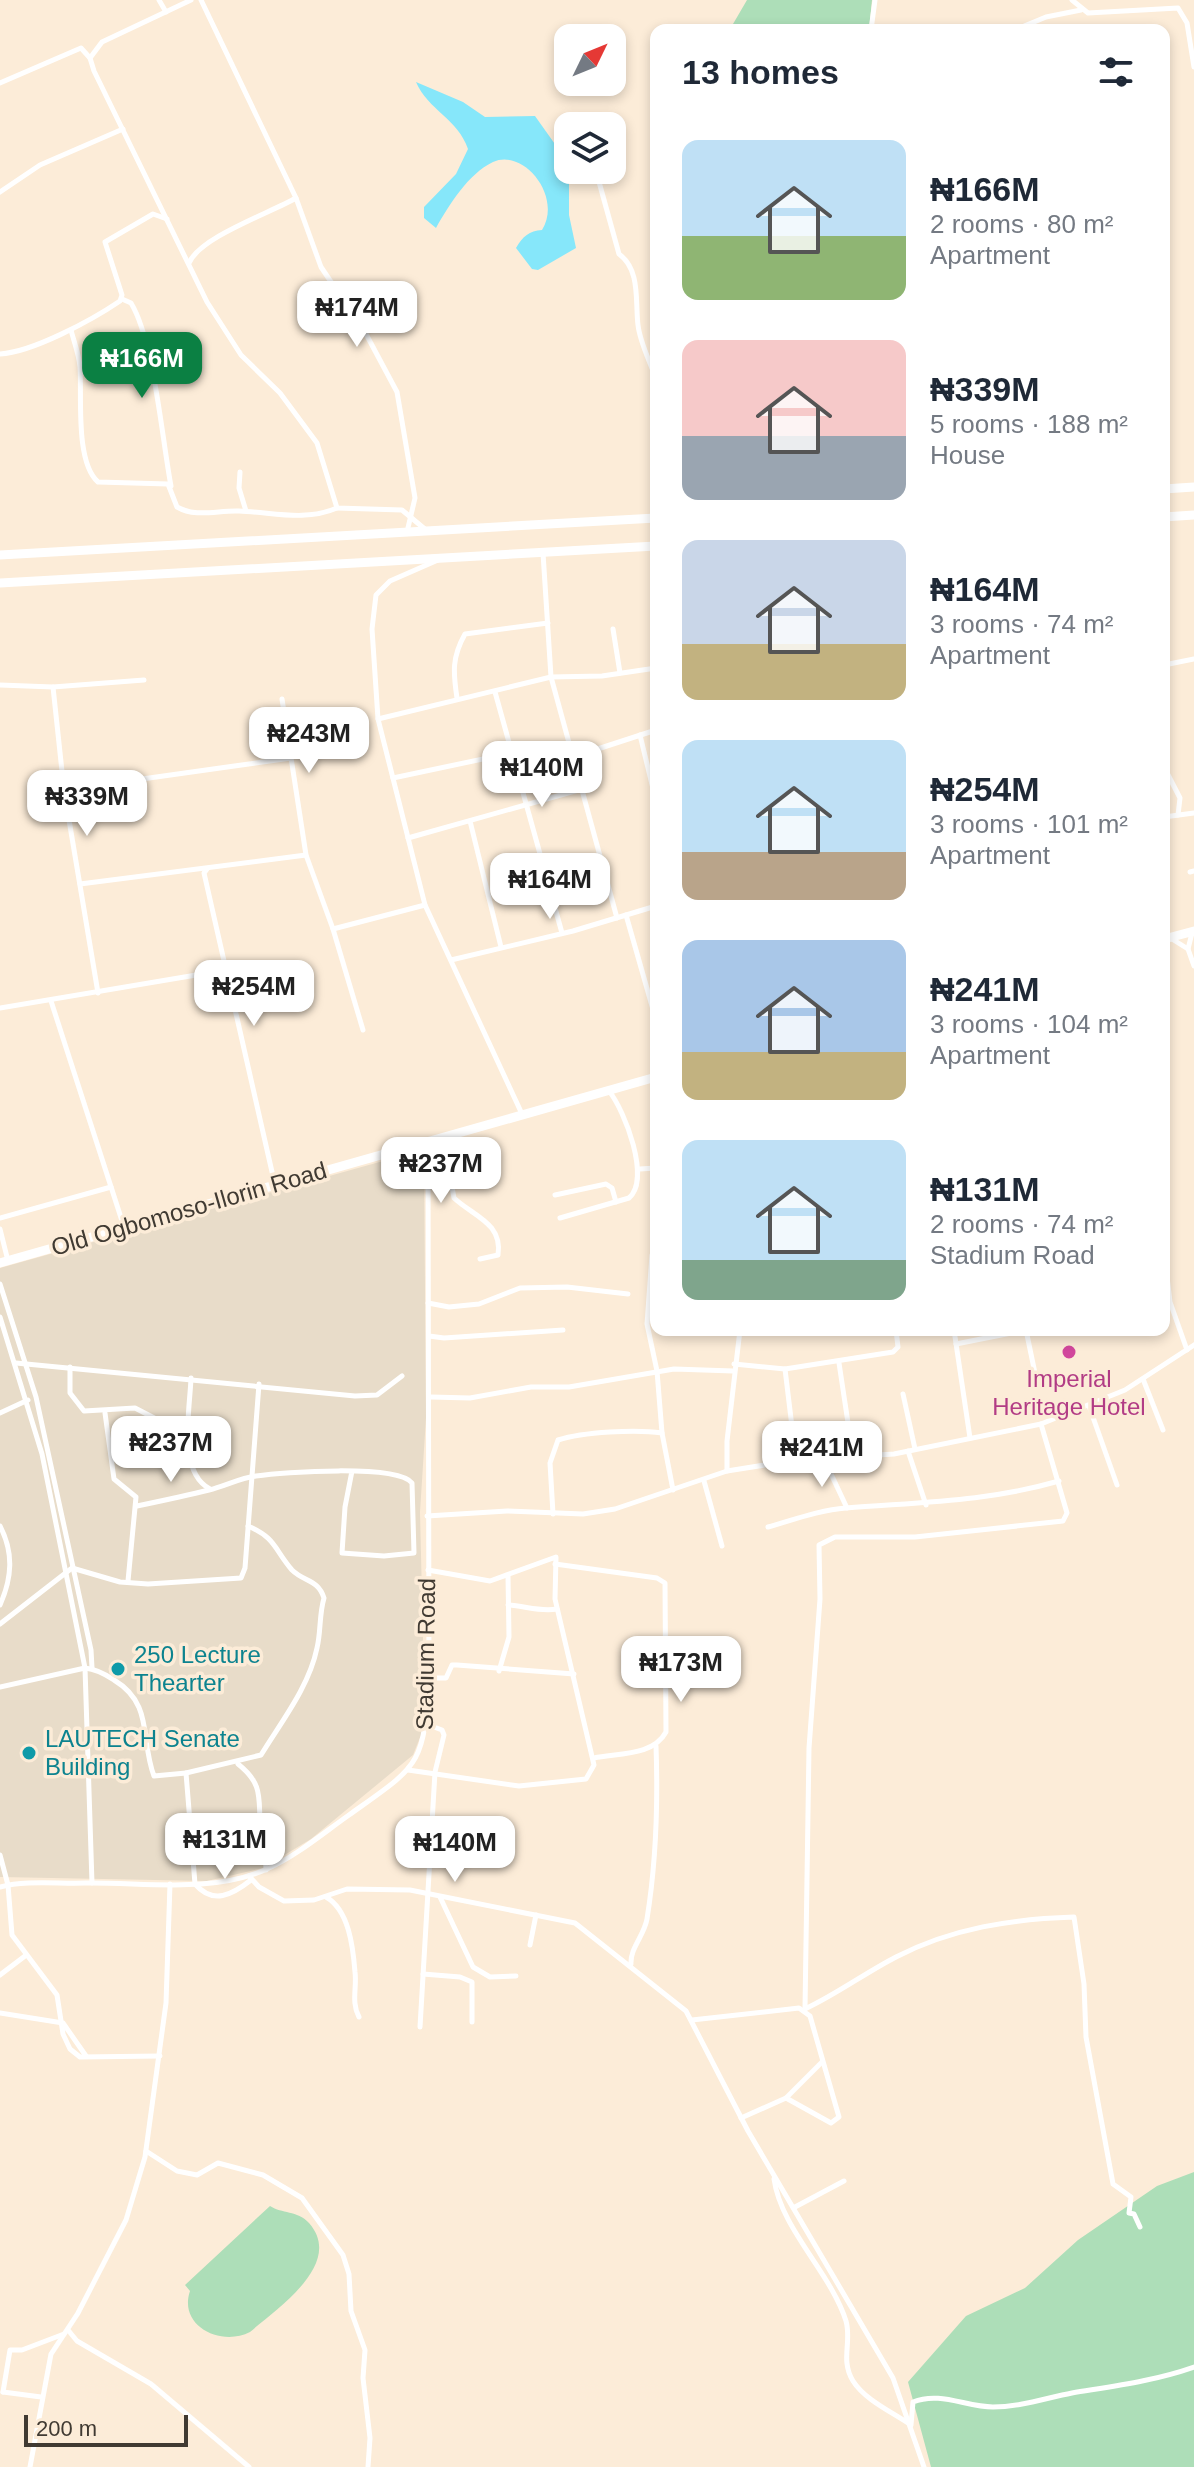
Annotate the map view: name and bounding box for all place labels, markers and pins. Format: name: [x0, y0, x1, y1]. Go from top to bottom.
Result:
pin: ₦174M: [301, 281, 413, 349]
pin: ₦166M: [86, 332, 198, 400]
pin: ₦243M: [253, 707, 365, 775]
pin: ₦140M: [486, 741, 598, 809]
pin: ₦339M: [31, 770, 143, 838]
pin: ₦164M: [494, 853, 606, 921]
pin: ₦254M: [198, 960, 310, 1028]
pin: ₦237M: [385, 1137, 497, 1205]
marker: Imperial Heritage Hotel: [1060, 1343, 1078, 1361]
place label: Imperial Heritage Hotel: [992, 1365, 1146, 1420]
pin: ₦237M: [115, 1416, 227, 1484]
pin: ₦241M: [766, 1421, 878, 1489]
pin: ₦173M: [625, 1636, 737, 1704]
place label: 250 Lecture Thearter: [134, 1641, 261, 1696]
marker: 250 Lecture Thearter: [109, 1660, 127, 1678]
place label: LAUTECH Senate Building: [45, 1725, 240, 1780]
marker: LAUTECH Senate Building: [20, 1744, 38, 1762]
pin: ₦131M: [169, 1813, 281, 1881]
pin: ₦140M: [399, 1816, 511, 1884]

